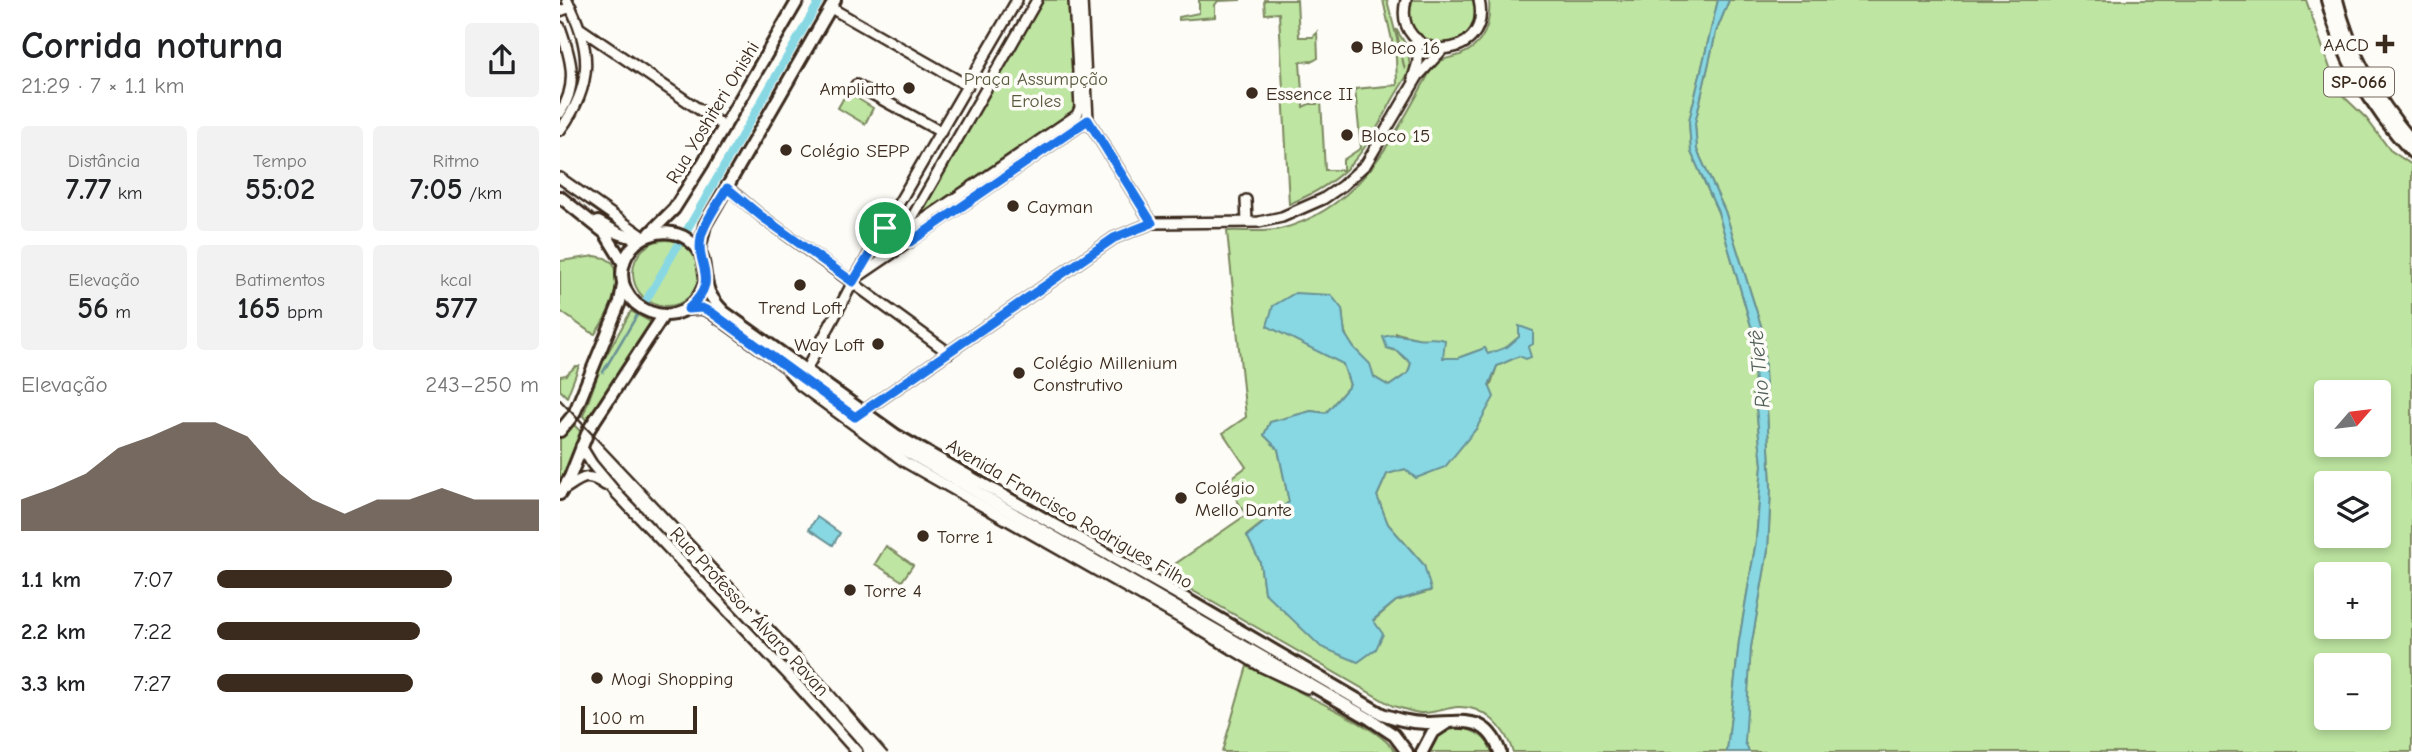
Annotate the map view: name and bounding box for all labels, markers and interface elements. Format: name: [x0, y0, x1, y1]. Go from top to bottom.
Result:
button: share: [465, 23, 539, 97]
text: Corrida noturna: [21, 24, 284, 68]
place label: AACD: [2323, 34, 2369, 56]
marker: AACD: [2375, 34, 2395, 54]
place label: Bloco 16: [1371, 37, 1440, 59]
street label: Rua Yoshiteri Onishi: [662, 38, 764, 187]
marker: Bloco 16: [1349, 39, 1365, 55]
park label: Praça Assumpção Eroles: [964, 68, 1108, 112]
road number: SP-066: [2324, 68, 2394, 96]
text: 21:29 · 7 × 1.1 km: [21, 72, 184, 99]
place label: Ampliatto: [820, 78, 895, 100]
marker: Ampliatto: [901, 80, 917, 96]
place label: Essence II: [1266, 83, 1353, 105]
marker: Essence II: [1244, 85, 1260, 101]
place label: Bloco 15: [1361, 125, 1430, 147]
marker: Bloco 15: [1339, 127, 1355, 143]
place label: Colégio SEPP: [800, 140, 910, 162]
marker: Colégio SEPP: [778, 142, 794, 158]
text: Distância: [68, 150, 140, 172]
text: Tempo: [253, 150, 307, 172]
text: Ritmo: [433, 150, 479, 172]
text: 7.77: [65, 172, 111, 207]
text: 55:02: [245, 172, 315, 207]
text: 7:05: [410, 172, 463, 207]
text: km: [111, 182, 143, 204]
text: /km: [463, 182, 502, 204]
place label: Cayman: [1027, 196, 1093, 218]
pin: [855, 198, 915, 258]
marker: Cayman: [1005, 198, 1021, 214]
icon: arrive: [866, 209, 904, 247]
text: Elevação: [68, 269, 140, 291]
text: Batimentos: [235, 269, 325, 291]
text: kcal: [440, 269, 472, 291]
marker: Trend Loft: [792, 277, 808, 293]
text: 56: [77, 291, 109, 326]
text: 165: [237, 291, 281, 326]
text: 577: [435, 291, 477, 326]
place label: Trend Loft: [758, 297, 842, 319]
text: m: [109, 301, 131, 323]
text: bpm: [281, 301, 323, 323]
water label: Rio Tietê: [1744, 328, 1774, 409]
place label: Way Loft: [794, 334, 865, 356]
marker: Way Loft: [870, 336, 886, 352]
place label: Colégio Millenium Construtivo: [1033, 352, 1178, 396]
marker: Colégio Millenium Construtivo: [1011, 365, 1027, 381]
text: Elevação: [21, 371, 108, 398]
text: 243–250 m: [425, 371, 539, 398]
north arrow: [2314, 380, 2390, 457]
map controls: [2314, 380, 2391, 730]
street label: Avenida Francisco Rodrigues Filho: [942, 434, 1197, 594]
button: layers: [2314, 471, 2391, 548]
place label: Colégio Mello Dante: [1195, 477, 1292, 521]
marker: Colégio Mello Dante: [1173, 490, 1189, 506]
street label: Rua Professor Álvaro Pavan: [665, 523, 833, 701]
place label: Torre 1: [937, 526, 993, 548]
marker: Torre 1: [915, 528, 931, 544]
button: +: [2314, 562, 2391, 639]
text: 1.1 km: [21, 566, 81, 593]
text: 7:07: [133, 566, 173, 593]
place label: Torre 4: [864, 580, 922, 602]
marker: Torre 4: [842, 582, 858, 598]
text: 2.2 km: [21, 618, 86, 645]
text: 7:22: [133, 618, 172, 645]
button: −: [2314, 653, 2391, 730]
place label: Mogi Shopping: [611, 668, 734, 690]
text: 3.3 km: [21, 670, 86, 697]
text: 7:27: [133, 670, 171, 697]
marker: Mogi Shopping: [589, 670, 605, 686]
scale bar: [581, 703, 696, 735]
text: 100 m: [592, 707, 645, 729]

